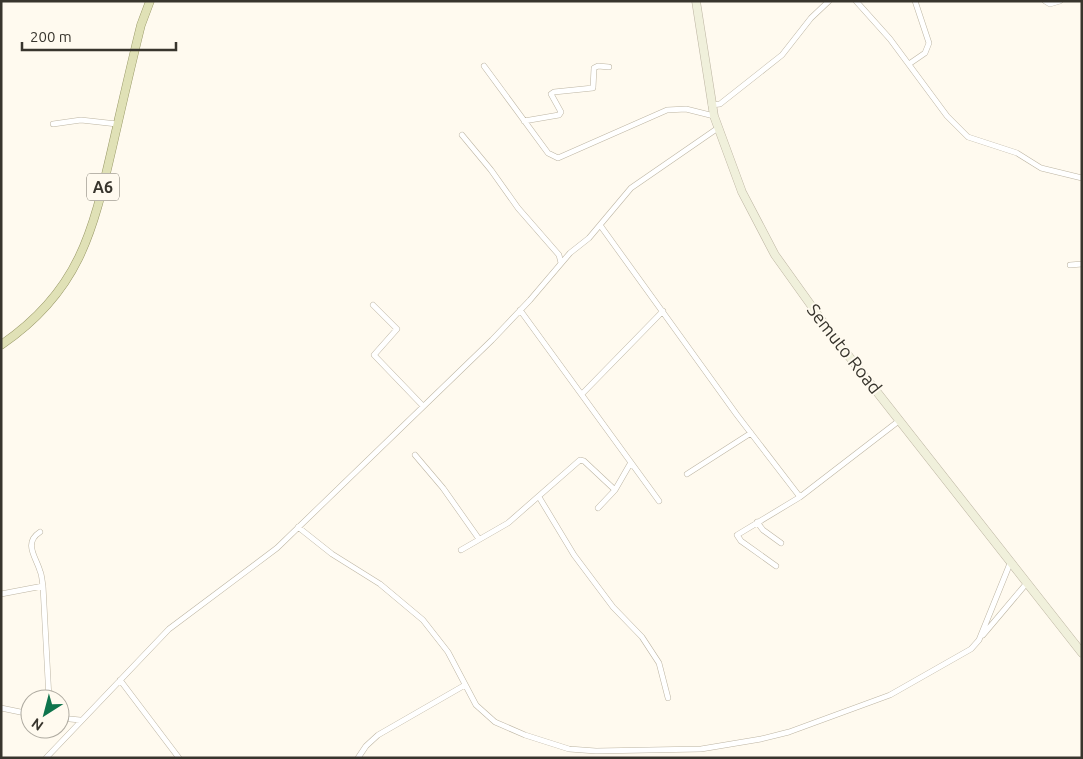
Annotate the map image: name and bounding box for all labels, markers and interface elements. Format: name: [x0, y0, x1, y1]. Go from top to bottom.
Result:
scale bar: [22, 20, 176, 52]
text: 200 m: [30, 28, 72, 45]
road number: A6: [87, 173, 119, 200]
street label: Semuto Road: [804, 300, 886, 397]
north arrow: [20, 689, 70, 739]
text: N: [28, 715, 46, 734]

